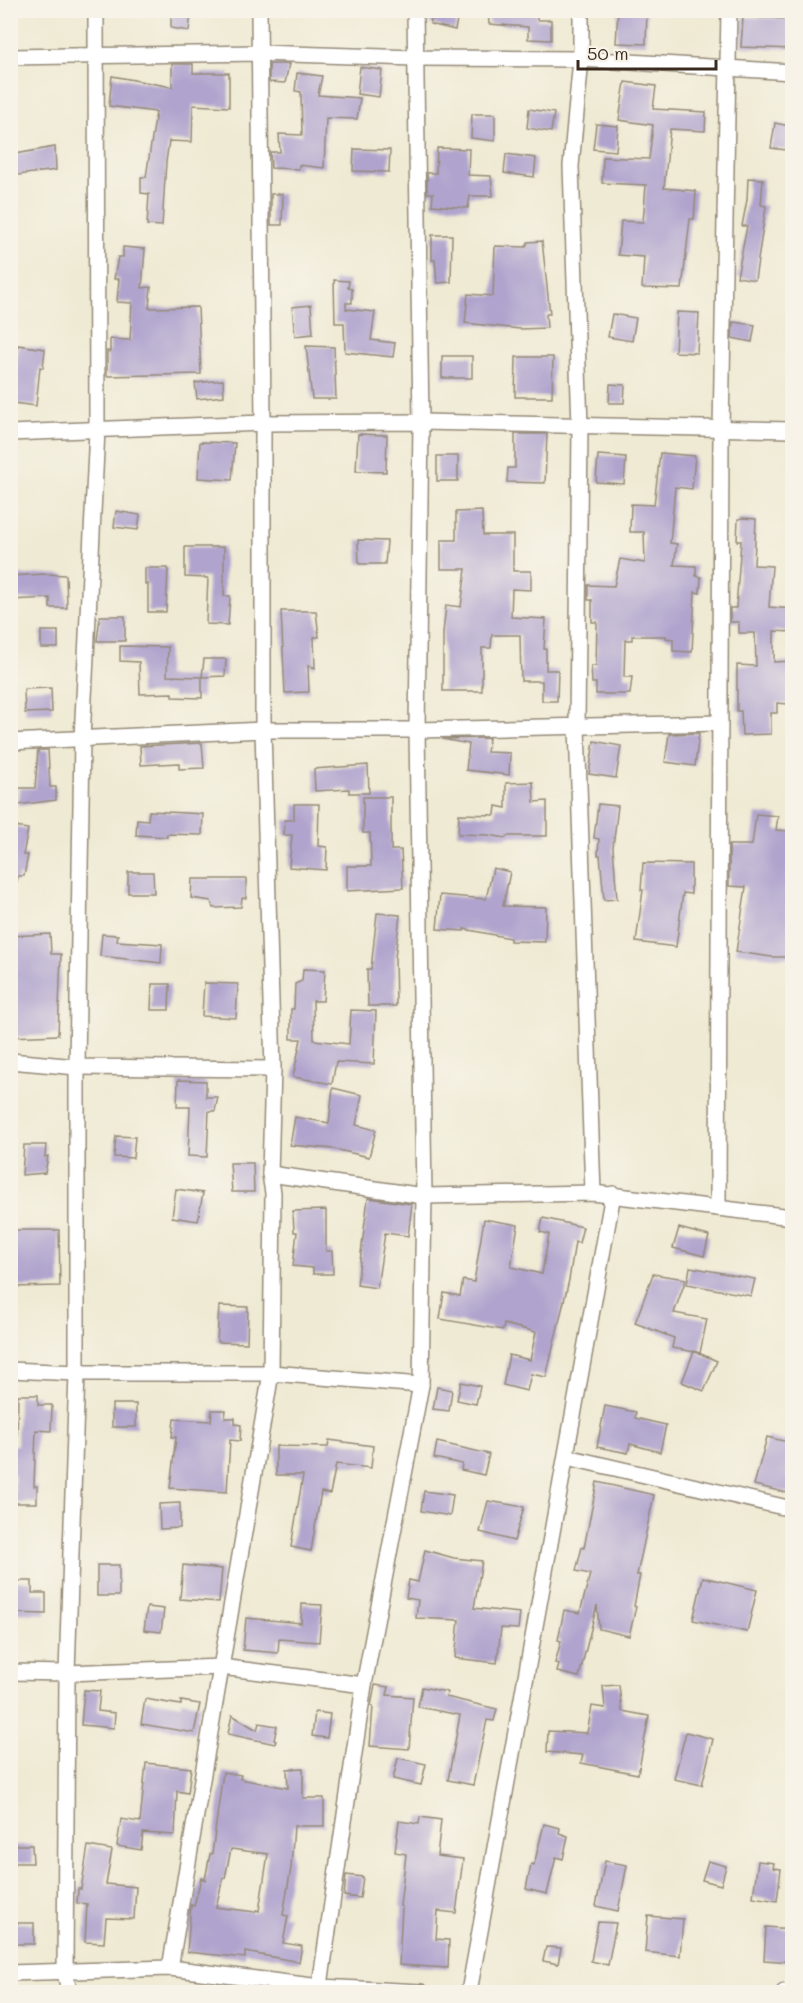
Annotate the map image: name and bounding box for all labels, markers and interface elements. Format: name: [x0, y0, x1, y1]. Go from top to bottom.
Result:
scale bar: [578, 33, 716, 71]
text: 50 m: [587, 41, 629, 65]

